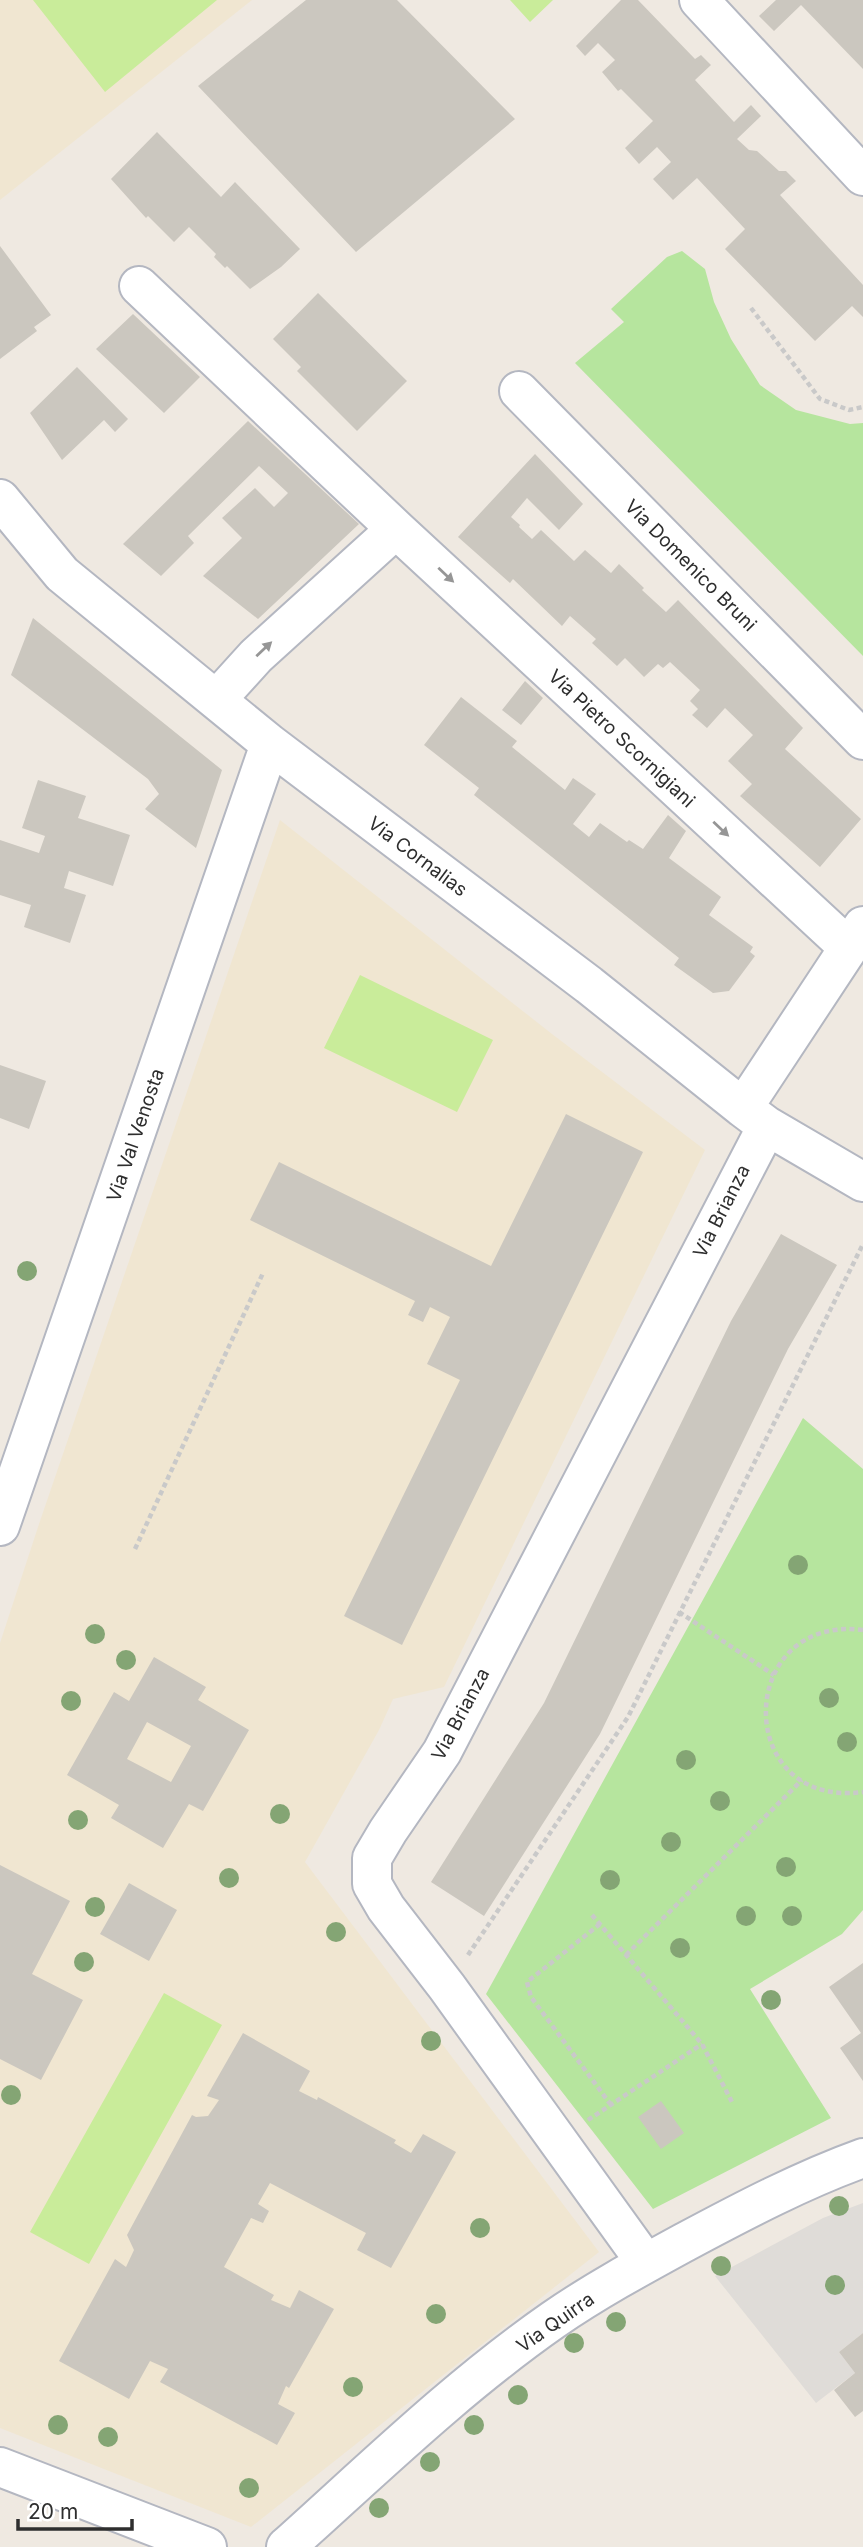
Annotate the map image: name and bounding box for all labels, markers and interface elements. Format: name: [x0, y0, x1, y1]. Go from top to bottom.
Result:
street label: Via Domenico Bruni: [620, 495, 761, 636]
one-way arrow: [437, 567, 455, 583]
one-way arrow: [255, 642, 272, 658]
street label: Via Pietro Scornigiani: [544, 665, 700, 812]
street label: Via Cornalias: [364, 812, 472, 901]
one-way arrow: [712, 821, 730, 837]
street label: Via Val Venosta: [102, 1066, 169, 1205]
street label: Via Brianza: [688, 1161, 755, 1262]
street label: Via Brianza: [427, 1664, 494, 1764]
street label: Via Quirra: [512, 2287, 598, 2357]
scale bar: [18, 2488, 131, 2532]
text: 20 m: [28, 2499, 78, 2524]

